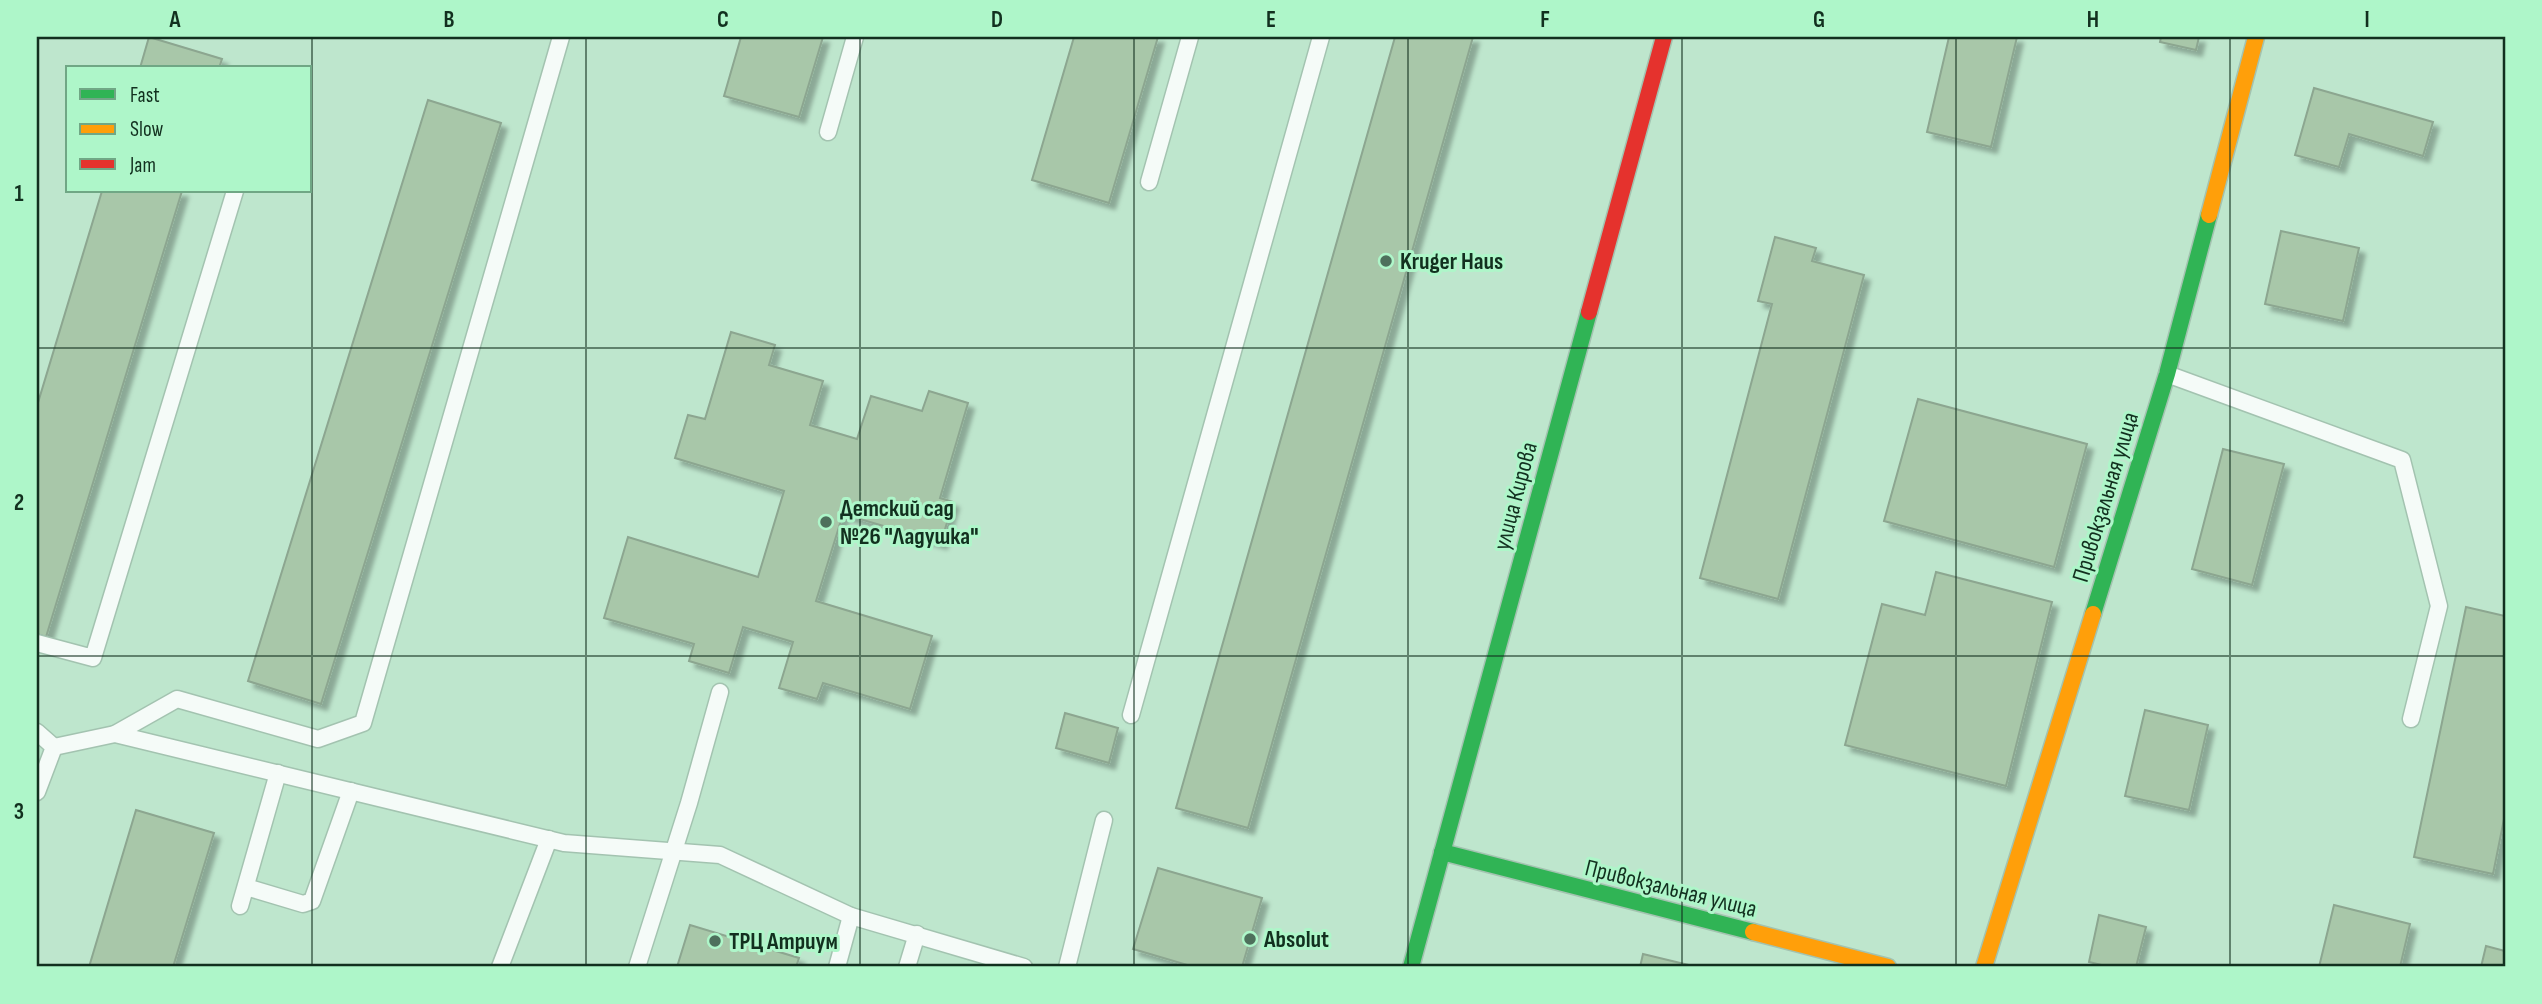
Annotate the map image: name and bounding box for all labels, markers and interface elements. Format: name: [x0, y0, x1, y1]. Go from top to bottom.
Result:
text: A: [169, 6, 182, 34]
text: B: [444, 6, 455, 34]
text: C: [717, 6, 729, 34]
text: D: [991, 6, 1003, 34]
text: E: [1266, 6, 1276, 34]
text: F: [1540, 6, 1550, 34]
text: G: [1813, 6, 1825, 34]
text: H: [2087, 6, 2099, 34]
text: I: [2364, 6, 2370, 34]
legend: [66, 66, 312, 192]
text: Fast: [130, 83, 160, 108]
text: Slow: [130, 117, 164, 142]
text: Jam: [129, 153, 156, 178]
text: 1: [14, 180, 24, 208]
place label: Kruger Haus: [1400, 247, 1503, 276]
marker: Kruger Haus: [1378, 253, 1394, 269]
street label: Привокзальная улица: [2066, 409, 2145, 586]
street label: улица Кирова: [1487, 439, 1544, 553]
text: 2: [14, 489, 24, 517]
place label: Детский сад №26 "Ладушка": [840, 494, 978, 551]
marker: Детский сад №26 "Ладушка": [818, 514, 834, 530]
text: 3: [14, 798, 24, 826]
street label: Привокзальная улица: [1582, 853, 1760, 924]
place label: Absolut: [1263, 925, 1329, 954]
place label: ТРЦ Атриум: [729, 927, 838, 956]
marker: Absolut: [1242, 931, 1258, 947]
marker: ТРЦ Атриум: [707, 933, 723, 949]

